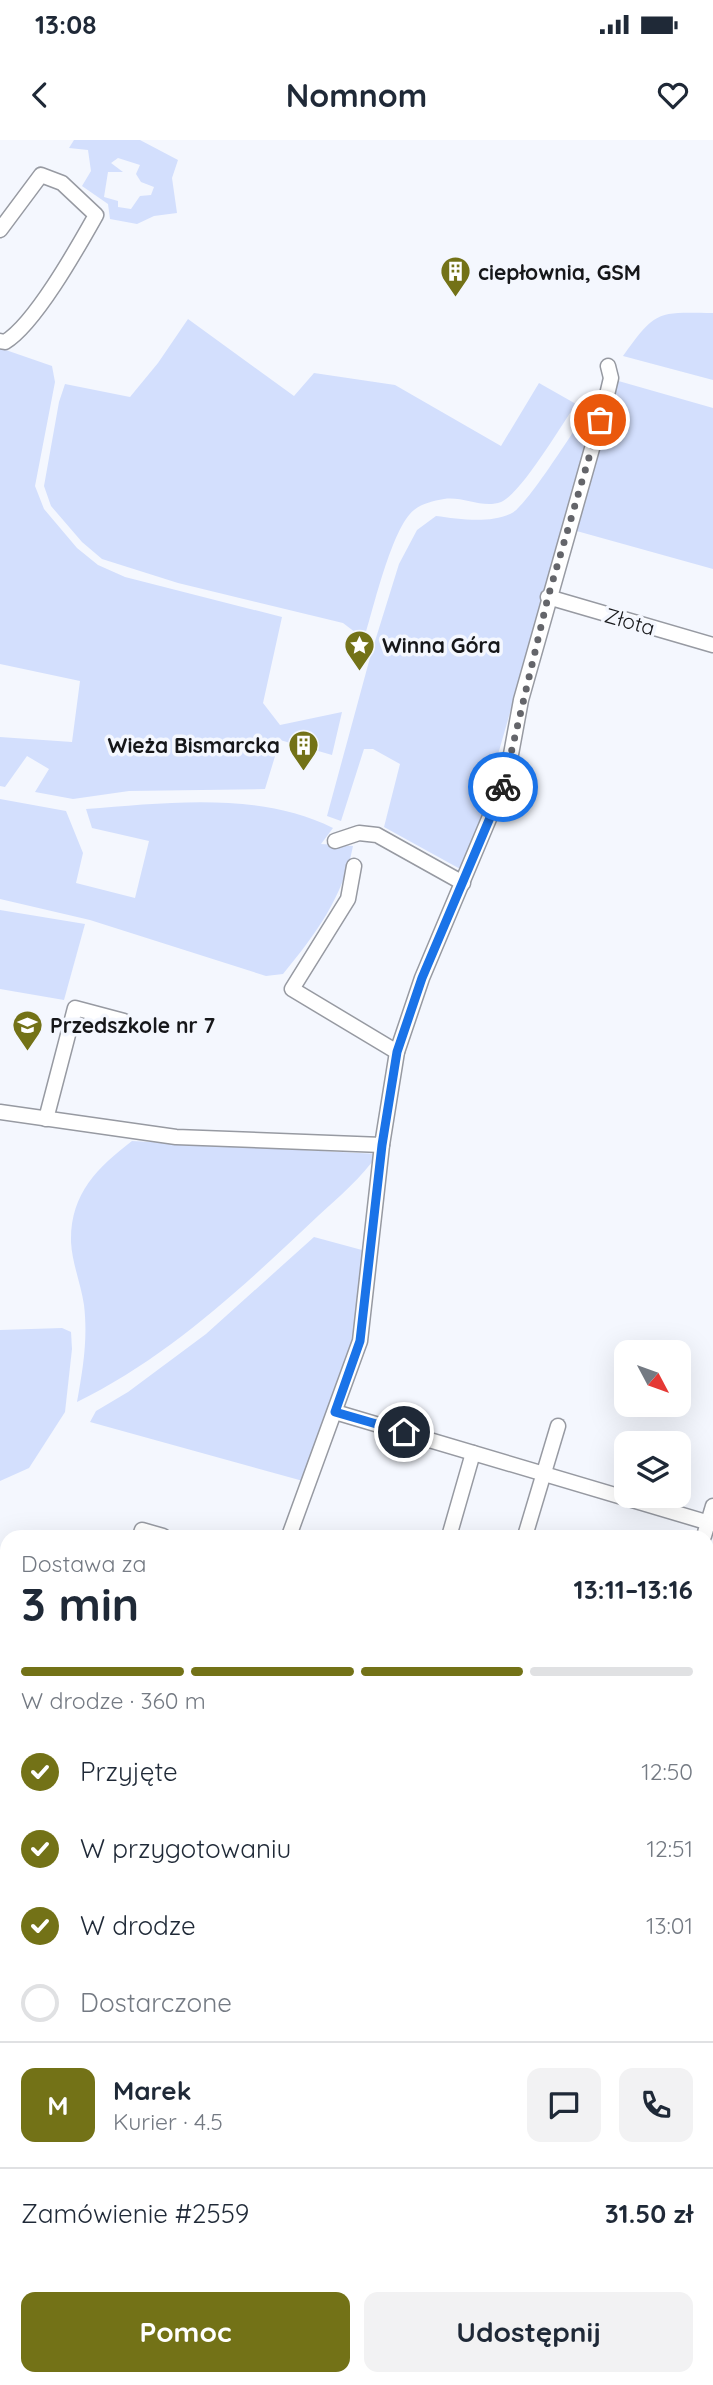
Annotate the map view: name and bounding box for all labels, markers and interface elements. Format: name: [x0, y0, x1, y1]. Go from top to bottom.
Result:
text: 13:08: [35, 8, 96, 41]
text: Nomnom: [286, 75, 427, 115]
icon: back: [21, 76, 59, 114]
icon: heart: [654, 76, 692, 114]
building icon: ciepłownia, GSM: [438, 255, 472, 299]
place label: ciepłownia, GSM: [478, 259, 641, 285]
pin: [570, 390, 630, 450]
icon: bag: [581, 401, 619, 439]
street label: Złota: [602, 601, 658, 641]
place icon: Winna Góra: [342, 628, 376, 672]
place label: Winna Góra: [382, 632, 501, 658]
building icon: Wieża Bismarcka: [286, 728, 320, 772]
place label: Wieża Bismarcka: [108, 732, 280, 758]
courier: [468, 752, 538, 822]
icon: bike: [484, 768, 522, 806]
school or university icon: Przedszkole nr 7: [10, 1008, 44, 1052]
place label: Przedszkole nr 7: [50, 1012, 215, 1038]
north arrow: [614, 1340, 691, 1418]
map controls: [614, 1340, 691, 1508]
pin: [374, 1402, 434, 1462]
icon: home: [385, 1413, 423, 1451]
button: layers: [614, 1431, 691, 1508]
text: Dostawa za: [21, 1549, 147, 1578]
text: 13:11–13:16: [574, 1573, 693, 1606]
text: 3 min: [21, 1575, 139, 1633]
text: W drodze · 360 m: [21, 1686, 206, 1715]
icon: check: [21, 1753, 59, 1791]
text: Przyjęte: [80, 1755, 178, 1788]
text: 12:50: [641, 1757, 693, 1786]
icon: check: [21, 1830, 59, 1868]
text: W przygotowaniu: [80, 1832, 291, 1865]
text: 12:51: [646, 1834, 693, 1863]
icon: check: [21, 1907, 59, 1945]
text: W drodze: [80, 1909, 196, 1942]
text: 13:01: [646, 1911, 693, 1940]
text: Dostarczone: [80, 1986, 232, 2019]
button: chat: [527, 2068, 601, 2142]
button: phone: [619, 2068, 693, 2142]
text: Marek: [113, 2074, 191, 2107]
text: M: [47, 2089, 69, 2122]
text: Kurier · 4.5: [113, 2107, 223, 2136]
text: Zamówienie #2559: [21, 2197, 249, 2230]
text: 31.50 zł: [605, 2197, 693, 2230]
button: Pomoc: [21, 2292, 350, 2372]
button: Udostępnij: [364, 2292, 693, 2372]

